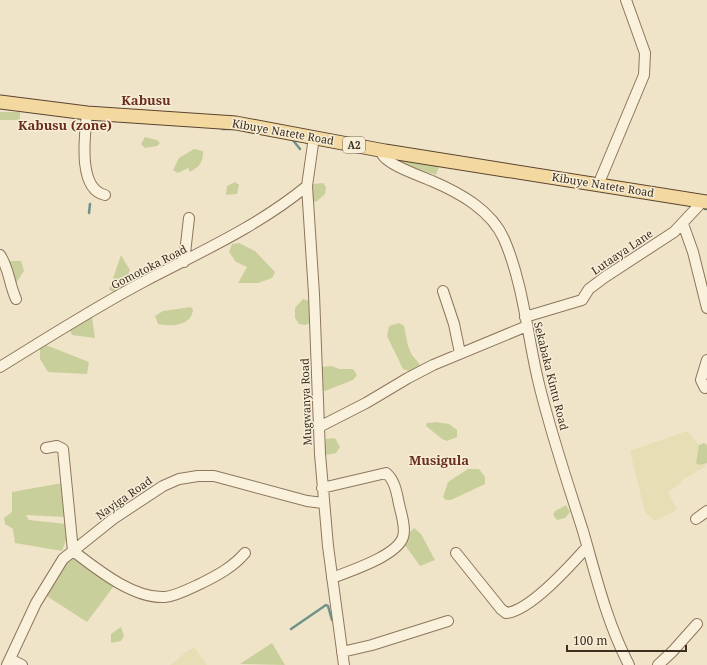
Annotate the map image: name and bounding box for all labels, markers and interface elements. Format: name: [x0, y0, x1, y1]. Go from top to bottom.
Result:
district label: Kabusu: [121, 91, 171, 109]
street label: Kibuye Natete Road: [231, 115, 336, 148]
district label: Kabusu (zone): [18, 116, 112, 134]
road number: A2: [343, 137, 365, 153]
street label: Kibuye Natete Road: [551, 169, 656, 200]
street label: Lutaaya Lane: [588, 225, 656, 278]
street label: Gomotoka Road: [108, 241, 189, 292]
street label: Sekabaka Kintu Road: [531, 320, 572, 432]
street label: Mugwanya Road: [296, 358, 315, 446]
district label: Musigula: [409, 451, 469, 469]
street label: Nayiga Road: [93, 473, 155, 523]
scale bar: [567, 627, 686, 653]
text: 100 m: [573, 632, 608, 649]

